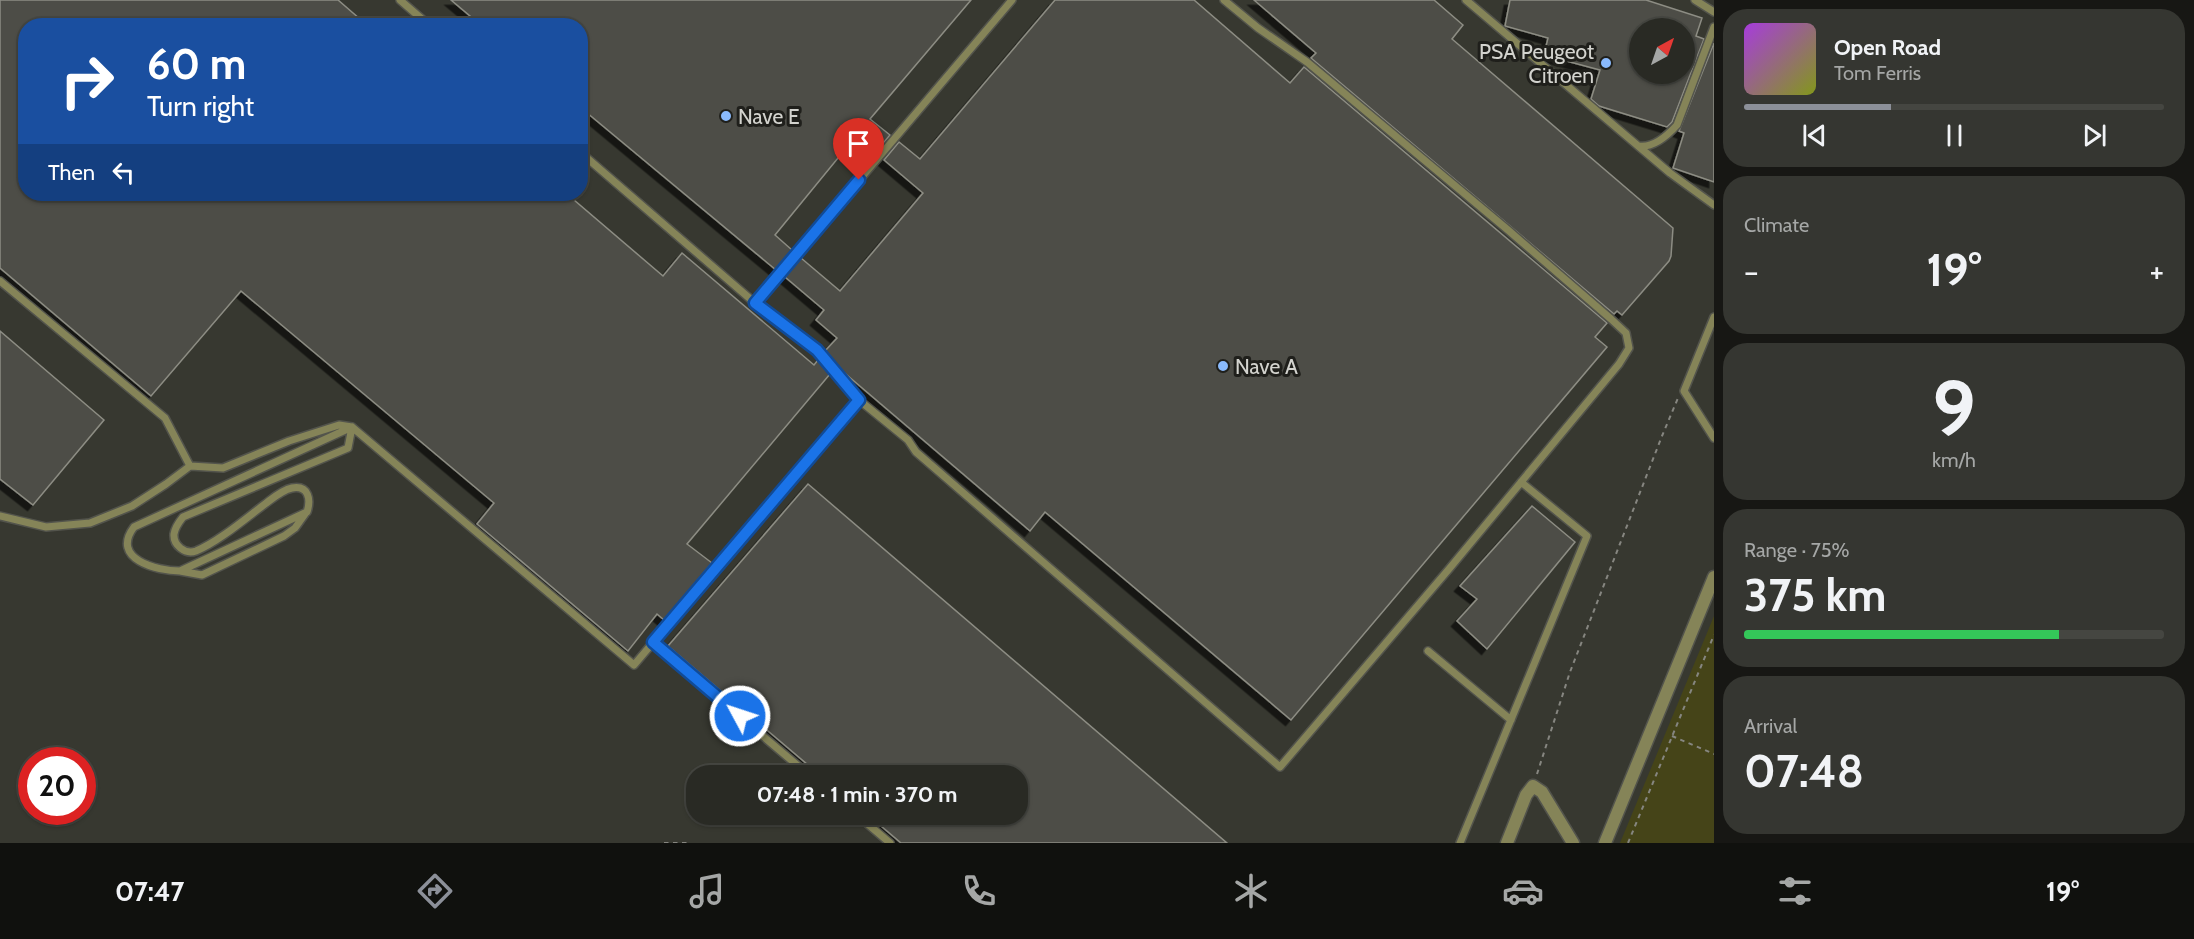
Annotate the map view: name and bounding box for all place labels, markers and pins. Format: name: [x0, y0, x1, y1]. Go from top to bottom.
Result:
place label: PSA Peugeot Citroen: [1479, 39, 1594, 88]
marker: PSA Peugeot Citroen: [1599, 56, 1613, 70]
place label: Nave E: [738, 104, 800, 129]
marker: Nave E: [719, 109, 733, 123]
pin: [833, 118, 884, 180]
place label: Nave A: [1235, 354, 1298, 379]
marker: Nave A: [1216, 359, 1230, 373]

